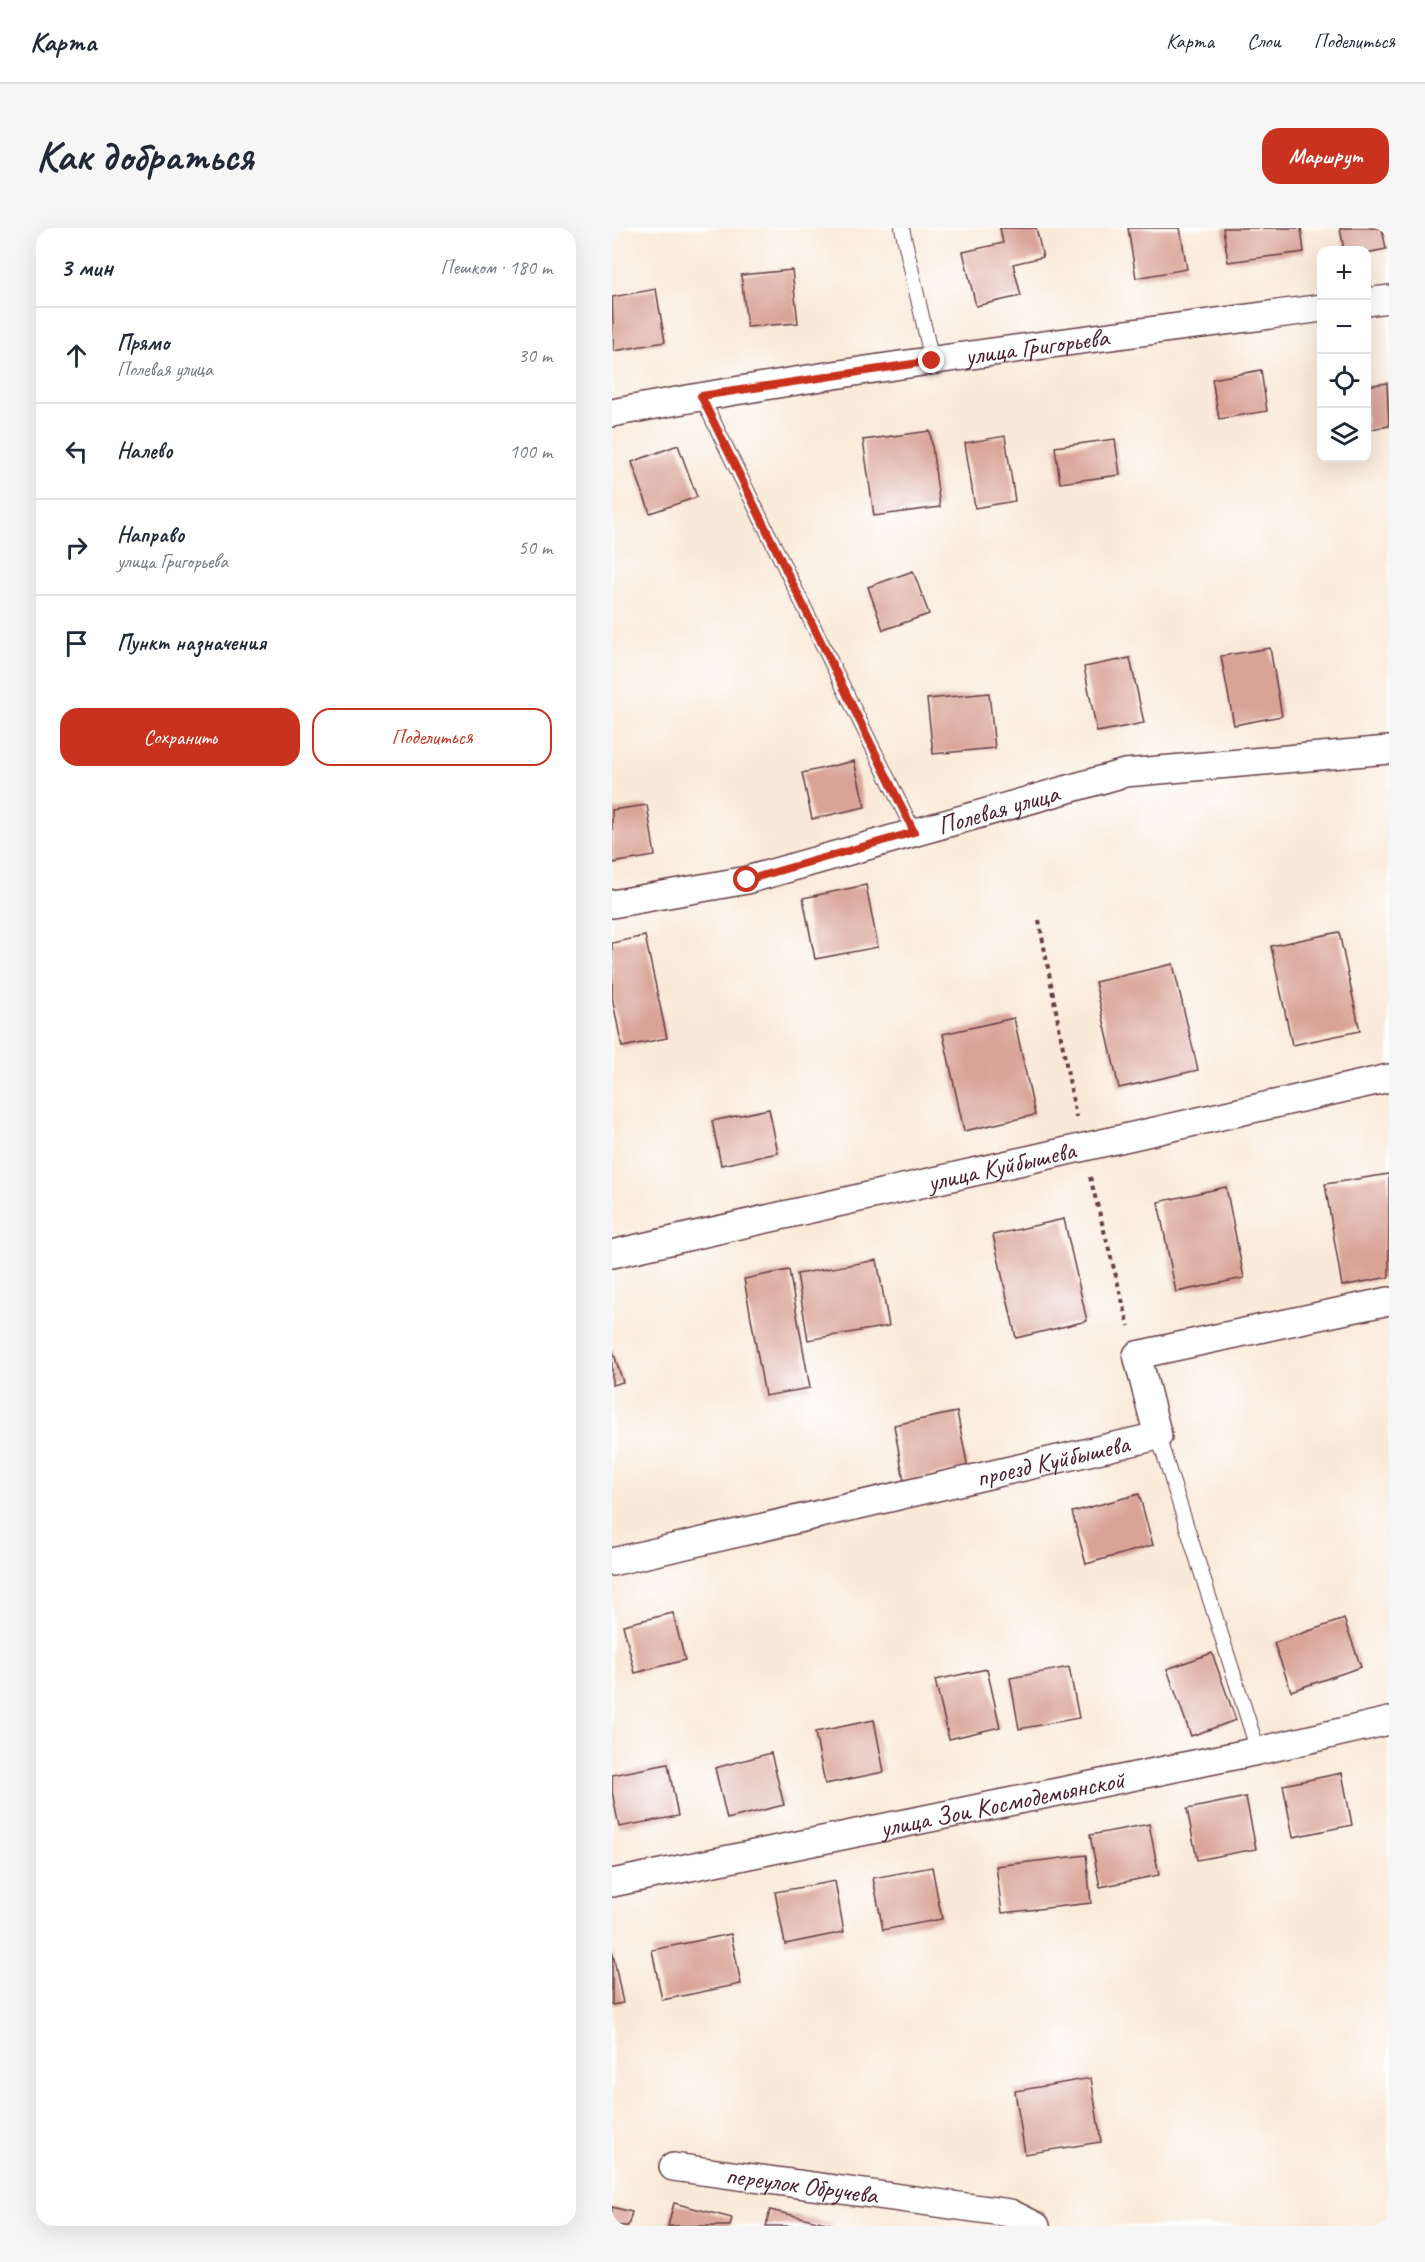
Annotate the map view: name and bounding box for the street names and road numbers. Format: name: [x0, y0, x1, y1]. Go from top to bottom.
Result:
street label: улица Григорьева: [961, 320, 1112, 373]
street label: Полевая улица: [934, 776, 1064, 842]
street label: улица Куйбышева: [922, 1133, 1080, 1200]
street label: проезд Куйбышева: [973, 1427, 1134, 1494]
street label: улица Зои Космодемьянской: [875, 1762, 1129, 1845]
street label: переулок Обручева: [724, 2158, 881, 2212]

